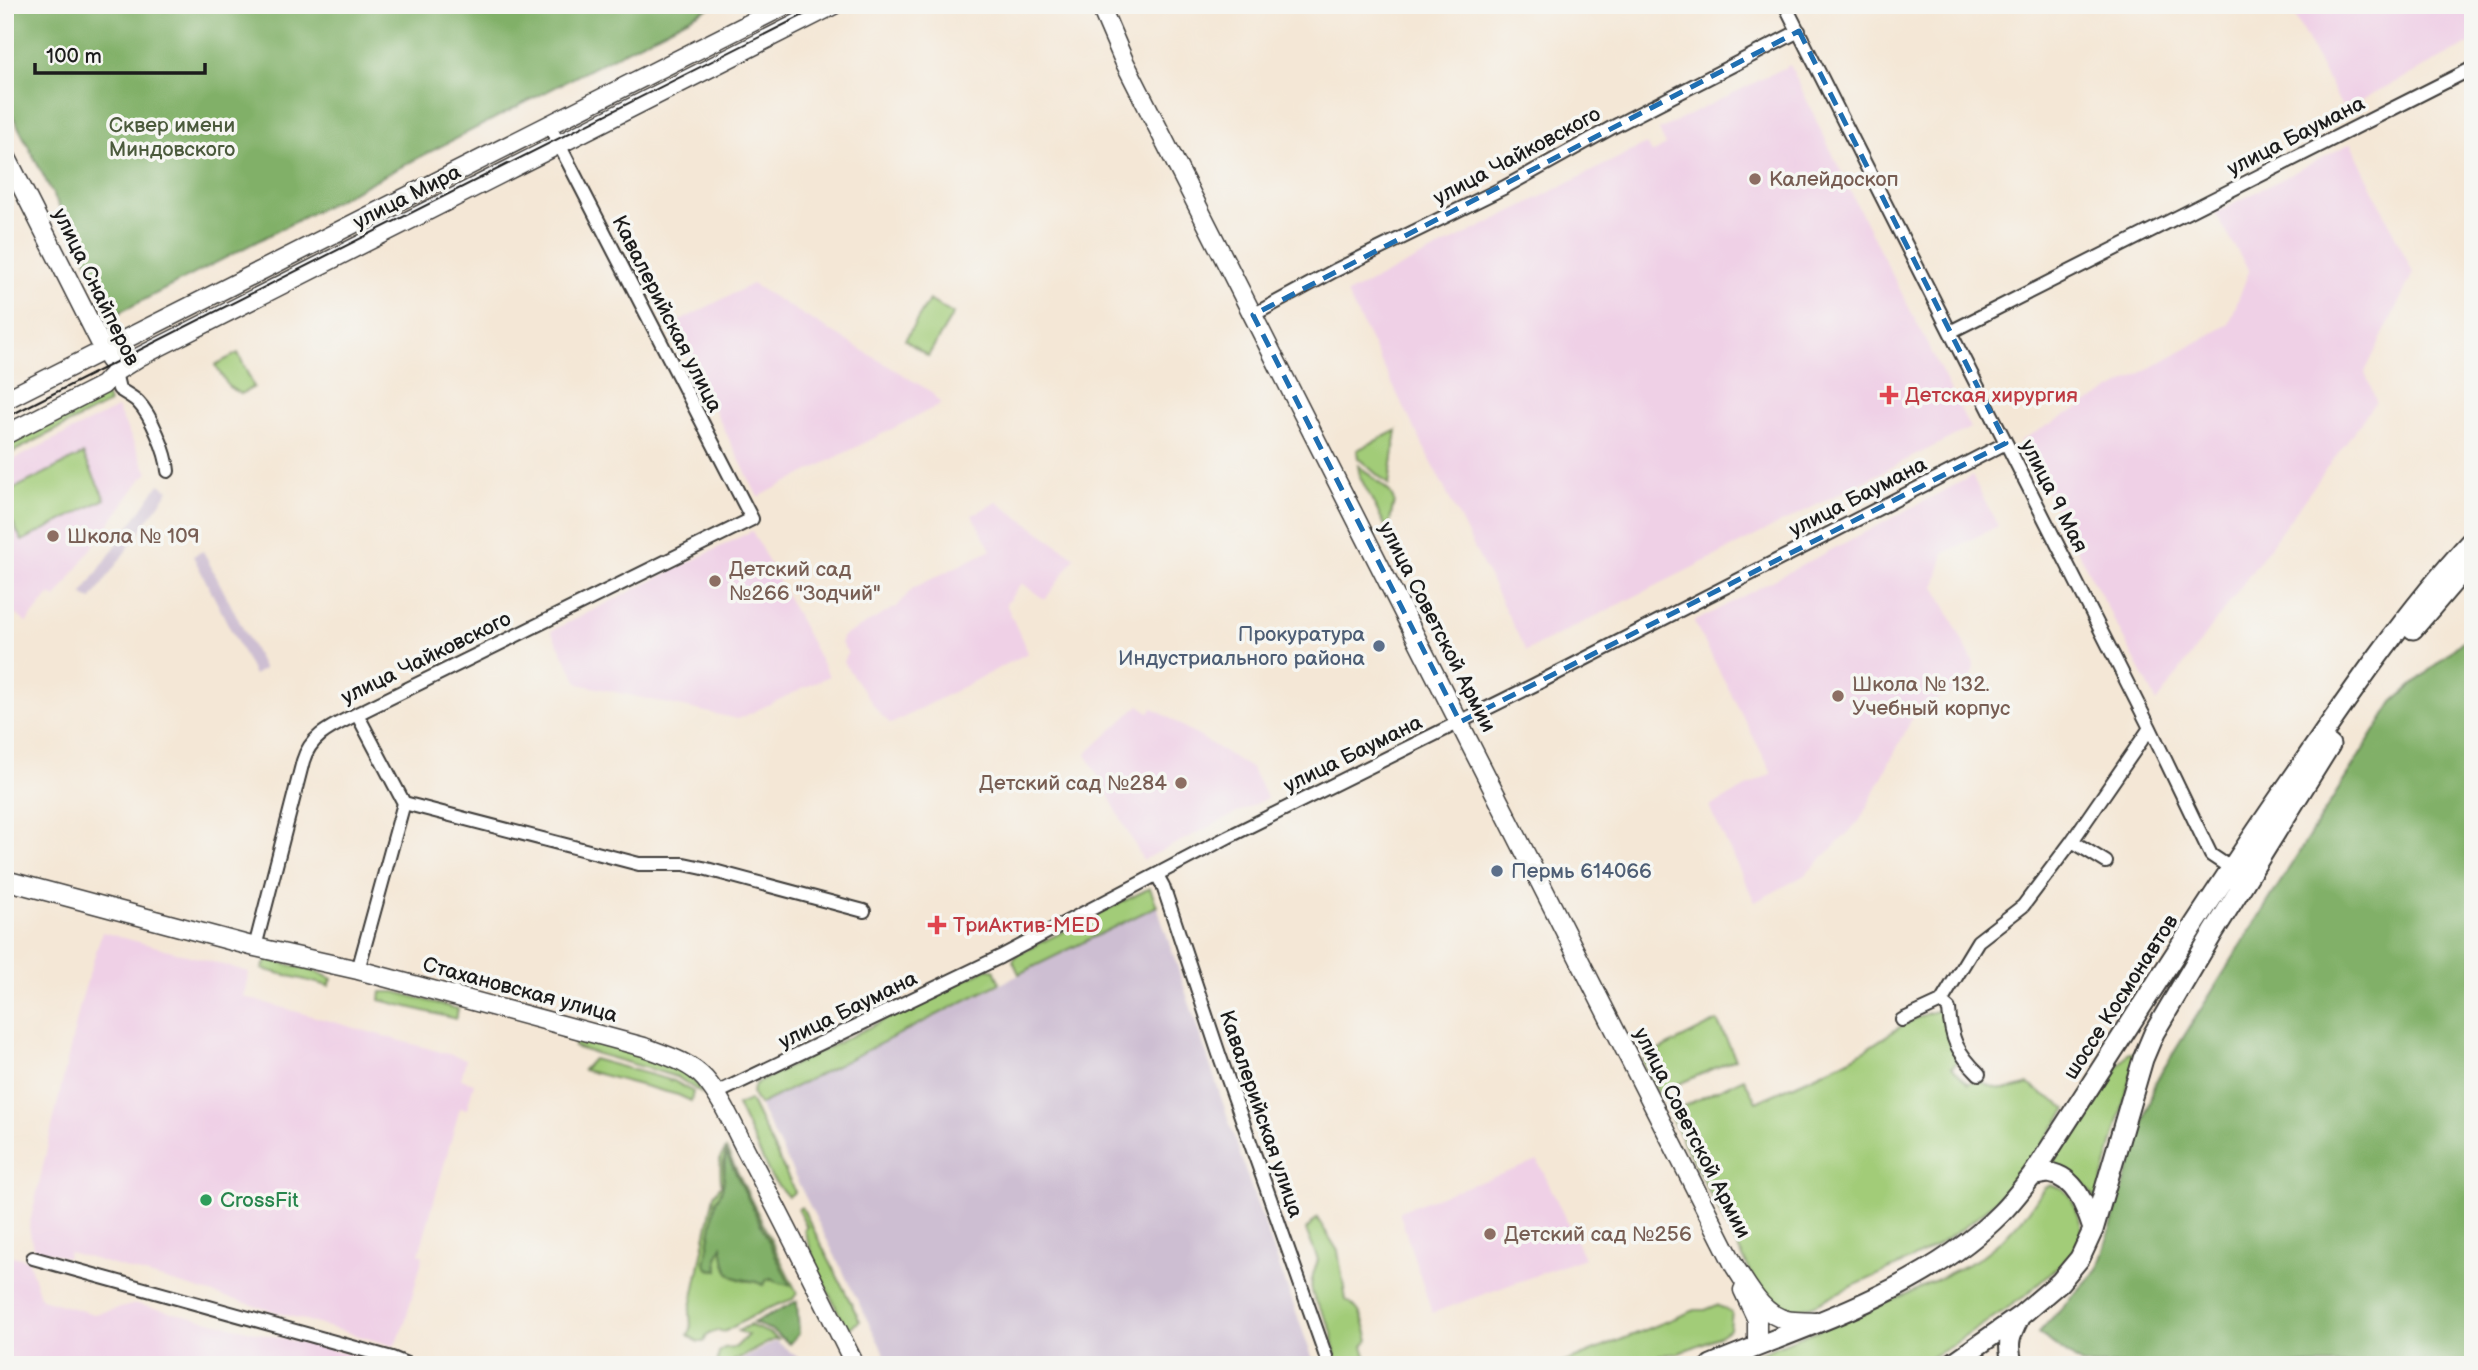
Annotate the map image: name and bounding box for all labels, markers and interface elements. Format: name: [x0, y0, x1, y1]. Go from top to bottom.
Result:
scale bar: [35, 32, 205, 76]
text: 100 m: [46, 44, 102, 69]
street label: улица Баумана: [2223, 90, 2369, 181]
street label: улица Чайковского: [1429, 101, 1605, 211]
park label: Сквер имени Миндовского: [109, 113, 235, 162]
street label: улица Мира: [349, 159, 465, 235]
place label: Калейдоскоп: [1769, 167, 1899, 192]
marker: Калейдоскоп: [1747, 171, 1763, 187]
street label: улица Снайперов: [47, 204, 145, 370]
street label: Кавалерийская улица: [606, 211, 728, 417]
place label: Детская хирургия: [1905, 383, 2078, 408]
marker: Детская хирургия: [1879, 385, 1899, 405]
street label: улица 9 Мая: [2015, 435, 2093, 557]
street label: улица Баумана: [1785, 451, 1931, 542]
street label: улица Советской Армии: [1373, 518, 1501, 736]
place label: Школа № 109: [67, 524, 200, 549]
marker: Школа № 109: [45, 528, 61, 544]
place label: Детский сад №266 "Зодчий": [729, 557, 881, 606]
marker: Детский сад №266 "Зодчий": [707, 573, 723, 589]
street label: улица Чайковского: [337, 606, 515, 710]
place label: Прокуратура Индустриального района: [1118, 622, 1366, 671]
marker: Прокуратура Индустриального района: [1371, 638, 1387, 654]
place label: Школа № 132. Учебный корпус: [1852, 672, 2010, 721]
marker: Школа № 132. Учебный корпус: [1830, 688, 1846, 704]
street label: улица Баумана: [1280, 709, 1427, 798]
place label: Детский сад №284: [979, 771, 1167, 796]
marker: Детский сад №284: [1173, 775, 1189, 791]
place label: Пермь 614066: [1511, 859, 1652, 884]
marker: Пермь 614066: [1489, 863, 1505, 879]
street label: шоссе Космонавтов: [2058, 910, 2184, 1084]
place label: ТриАктив-MED: [953, 913, 1100, 938]
marker: ТриАктив-MED: [927, 915, 947, 935]
street label: Стахановская улица: [420, 952, 621, 1028]
street label: улица Баумана: [775, 965, 922, 1054]
street label: Кавалерийская улица: [1214, 1007, 1308, 1221]
street label: улица Советской Армии: [1628, 1024, 1756, 1242]
place label: CrossFit: [220, 1188, 299, 1213]
marker: CrossFit: [198, 1192, 214, 1208]
place label: Детский сад №256: [1504, 1222, 1692, 1247]
marker: Детский сад №256: [1482, 1226, 1498, 1242]

